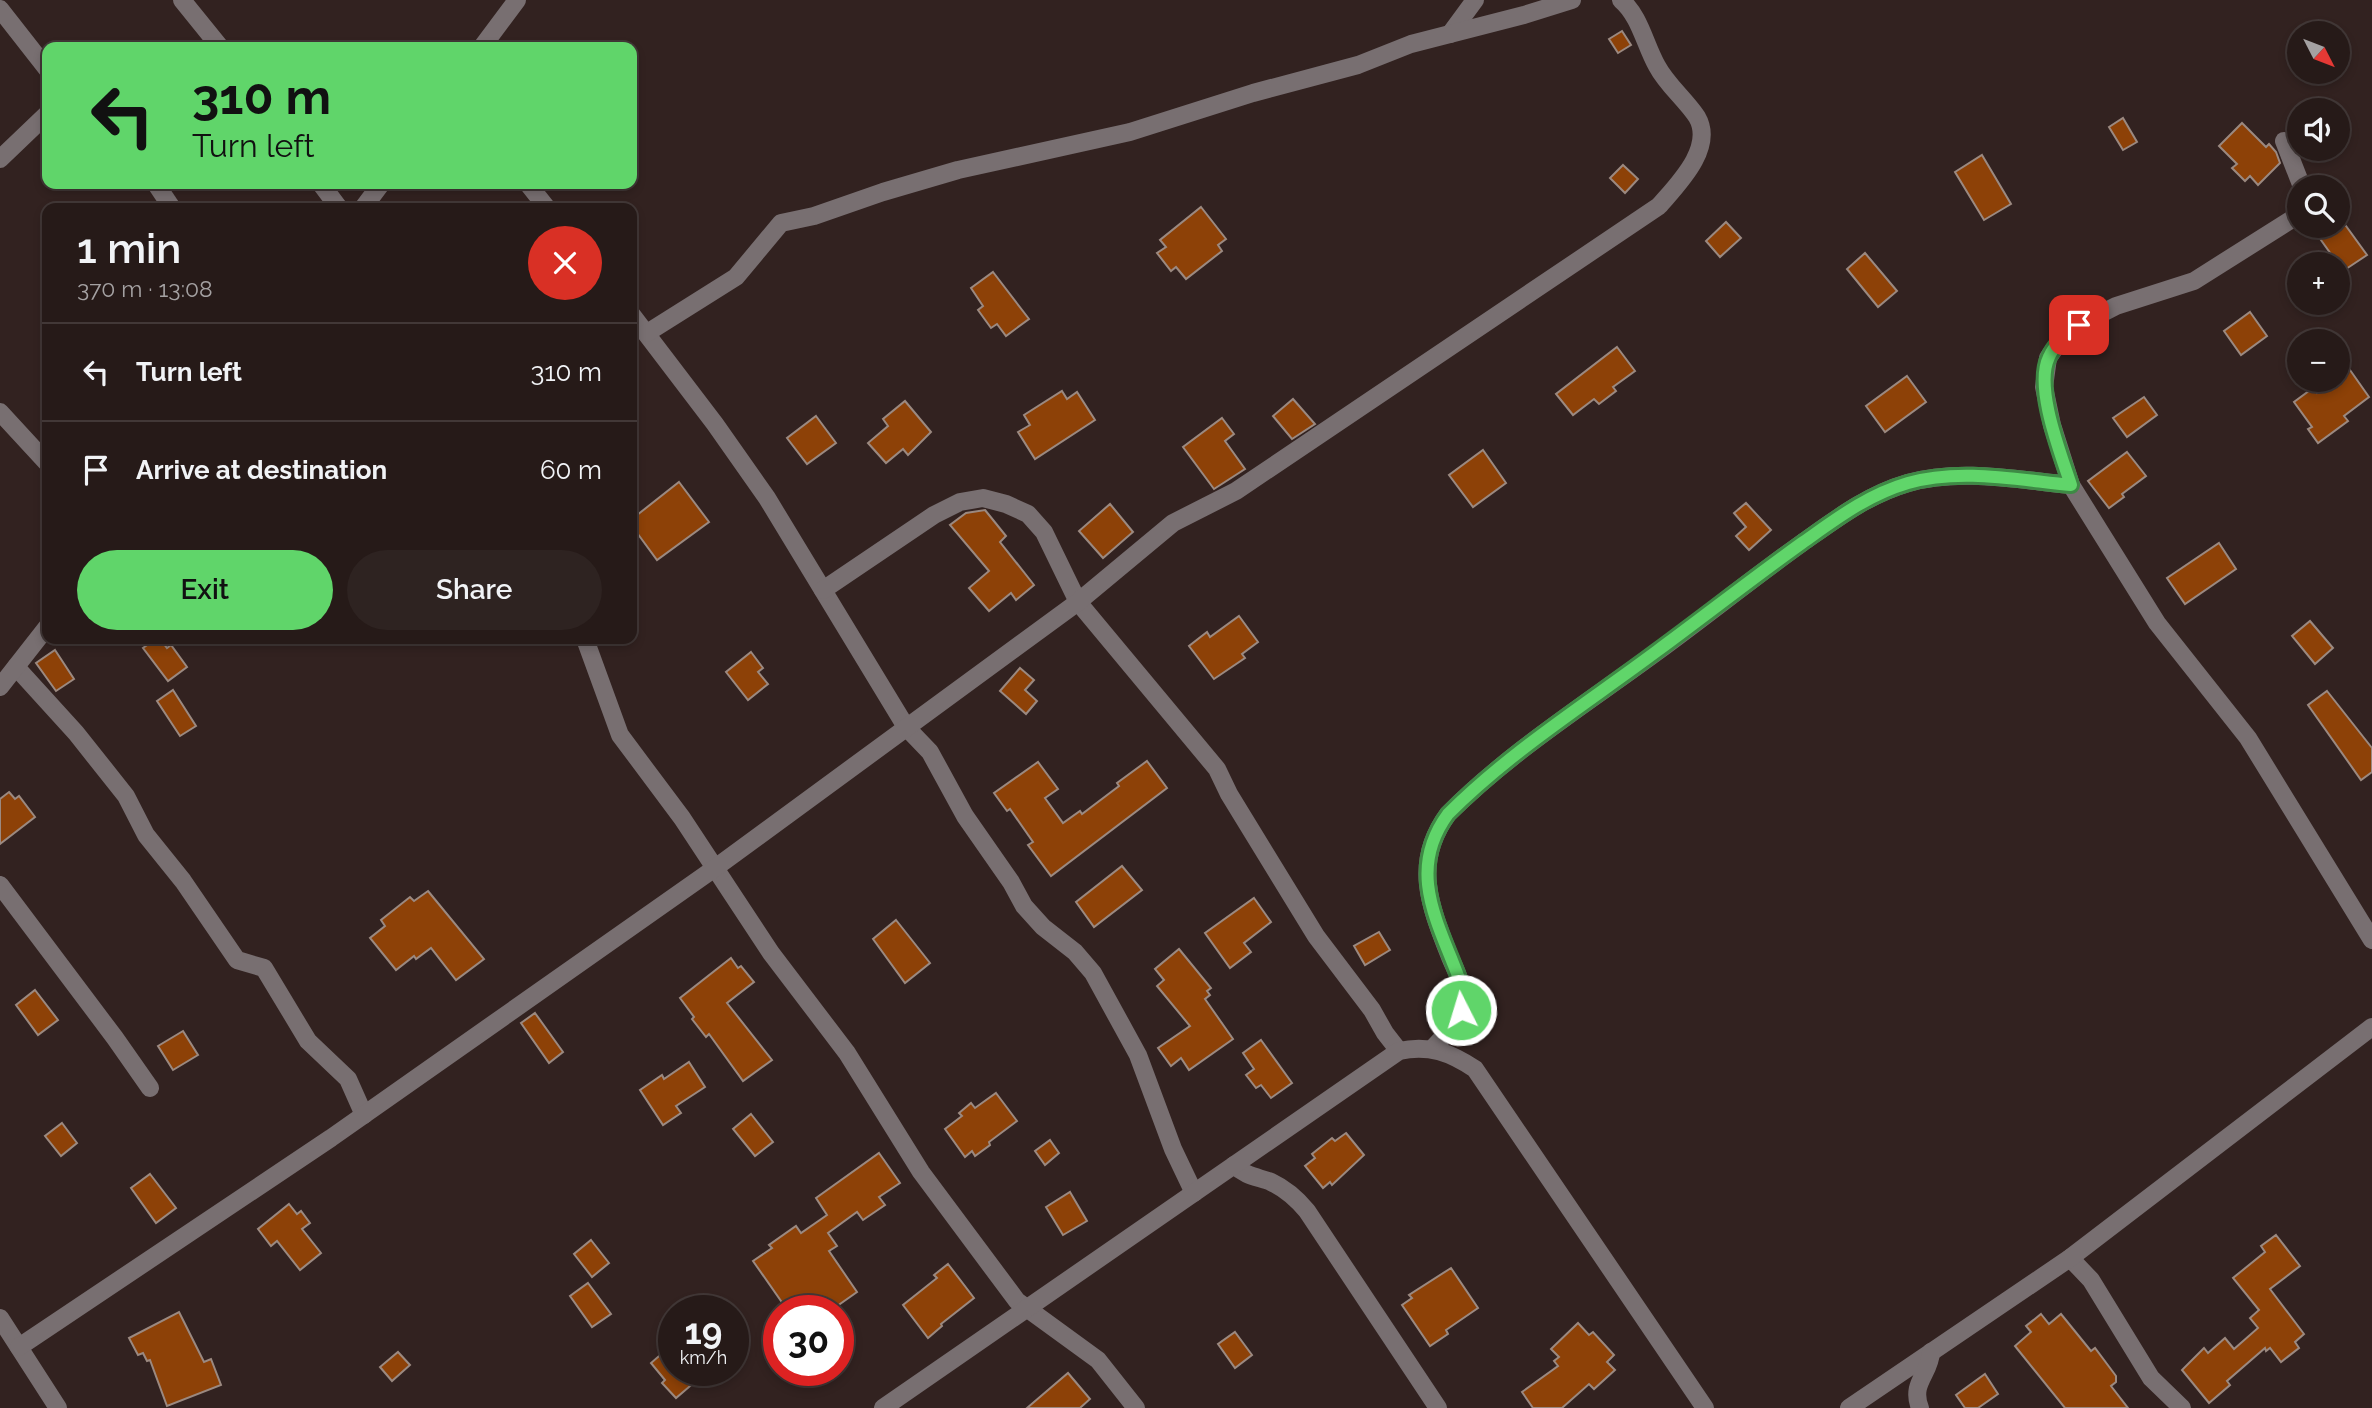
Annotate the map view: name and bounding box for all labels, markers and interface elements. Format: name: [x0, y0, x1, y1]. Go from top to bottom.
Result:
north arrow: [2287, 21, 2350, 84]
map controls: [2287, 21, 2350, 392]
text: 310 m: [192, 68, 331, 125]
icon: left: [77, 70, 168, 161]
button: sound: [2287, 98, 2350, 161]
text: Turn left: [192, 127, 314, 164]
button: search: [2287, 175, 2350, 238]
text: 1 min: [77, 224, 181, 273]
button: close: [528, 226, 602, 300]
button: +: [2287, 252, 2350, 315]
text: 370 m · 13:08: [77, 275, 213, 302]
pin: [2049, 295, 2109, 355]
icon: arrive: [2060, 306, 2098, 344]
button: −: [2287, 329, 2350, 392]
icon: left: [77, 353, 115, 391]
text: Turn left: [136, 357, 242, 387]
text: 310 m: [531, 357, 602, 387]
icon: arrive: [77, 451, 115, 489]
text: Arrive at destination: [136, 455, 387, 485]
text: 60 m: [540, 455, 602, 485]
button: Exit: [77, 550, 333, 630]
button: Share: [347, 550, 602, 630]
position arrow: [1424, 973, 1498, 1047]
speed limit sign: 30: [763, 1295, 854, 1386]
text: 19: [685, 1311, 722, 1352]
text: km/h: [680, 1347, 727, 1368]

